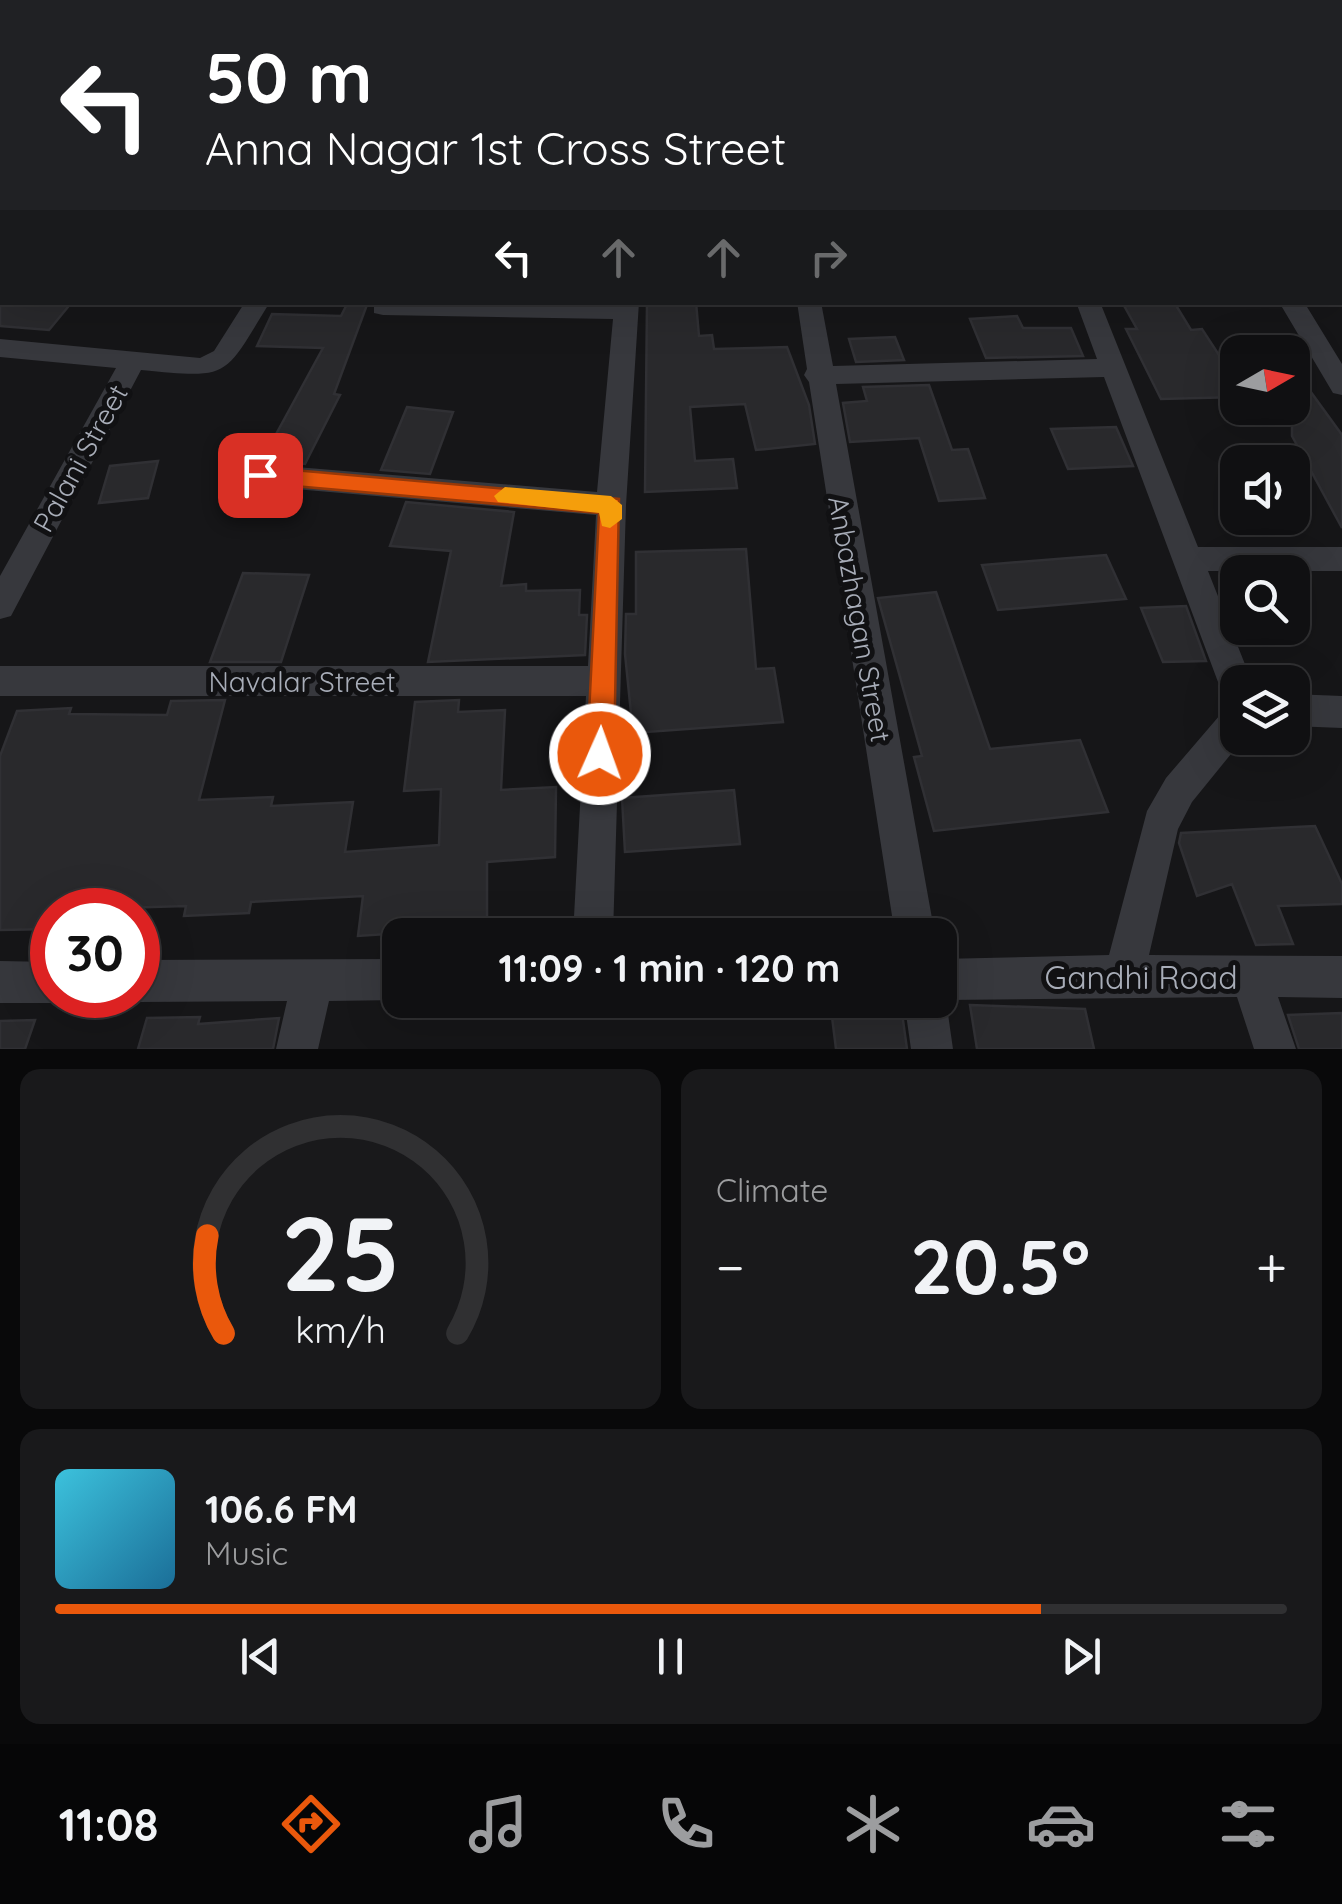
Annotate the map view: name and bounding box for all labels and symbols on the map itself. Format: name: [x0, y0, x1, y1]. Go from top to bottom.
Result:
north arrow: [1220, 335, 1310, 425]
street label: Palani Street: [25, 378, 135, 538]
pin: [218, 433, 303, 518]
street label: Anbazhagan Street: [821, 493, 899, 745]
street label: Navalar Street: [208, 664, 396, 699]
position arrow: [548, 702, 652, 806]
speed limit sign: 30: [30, 888, 160, 1018]
street label: Gandhi Road: [1044, 957, 1238, 997]

